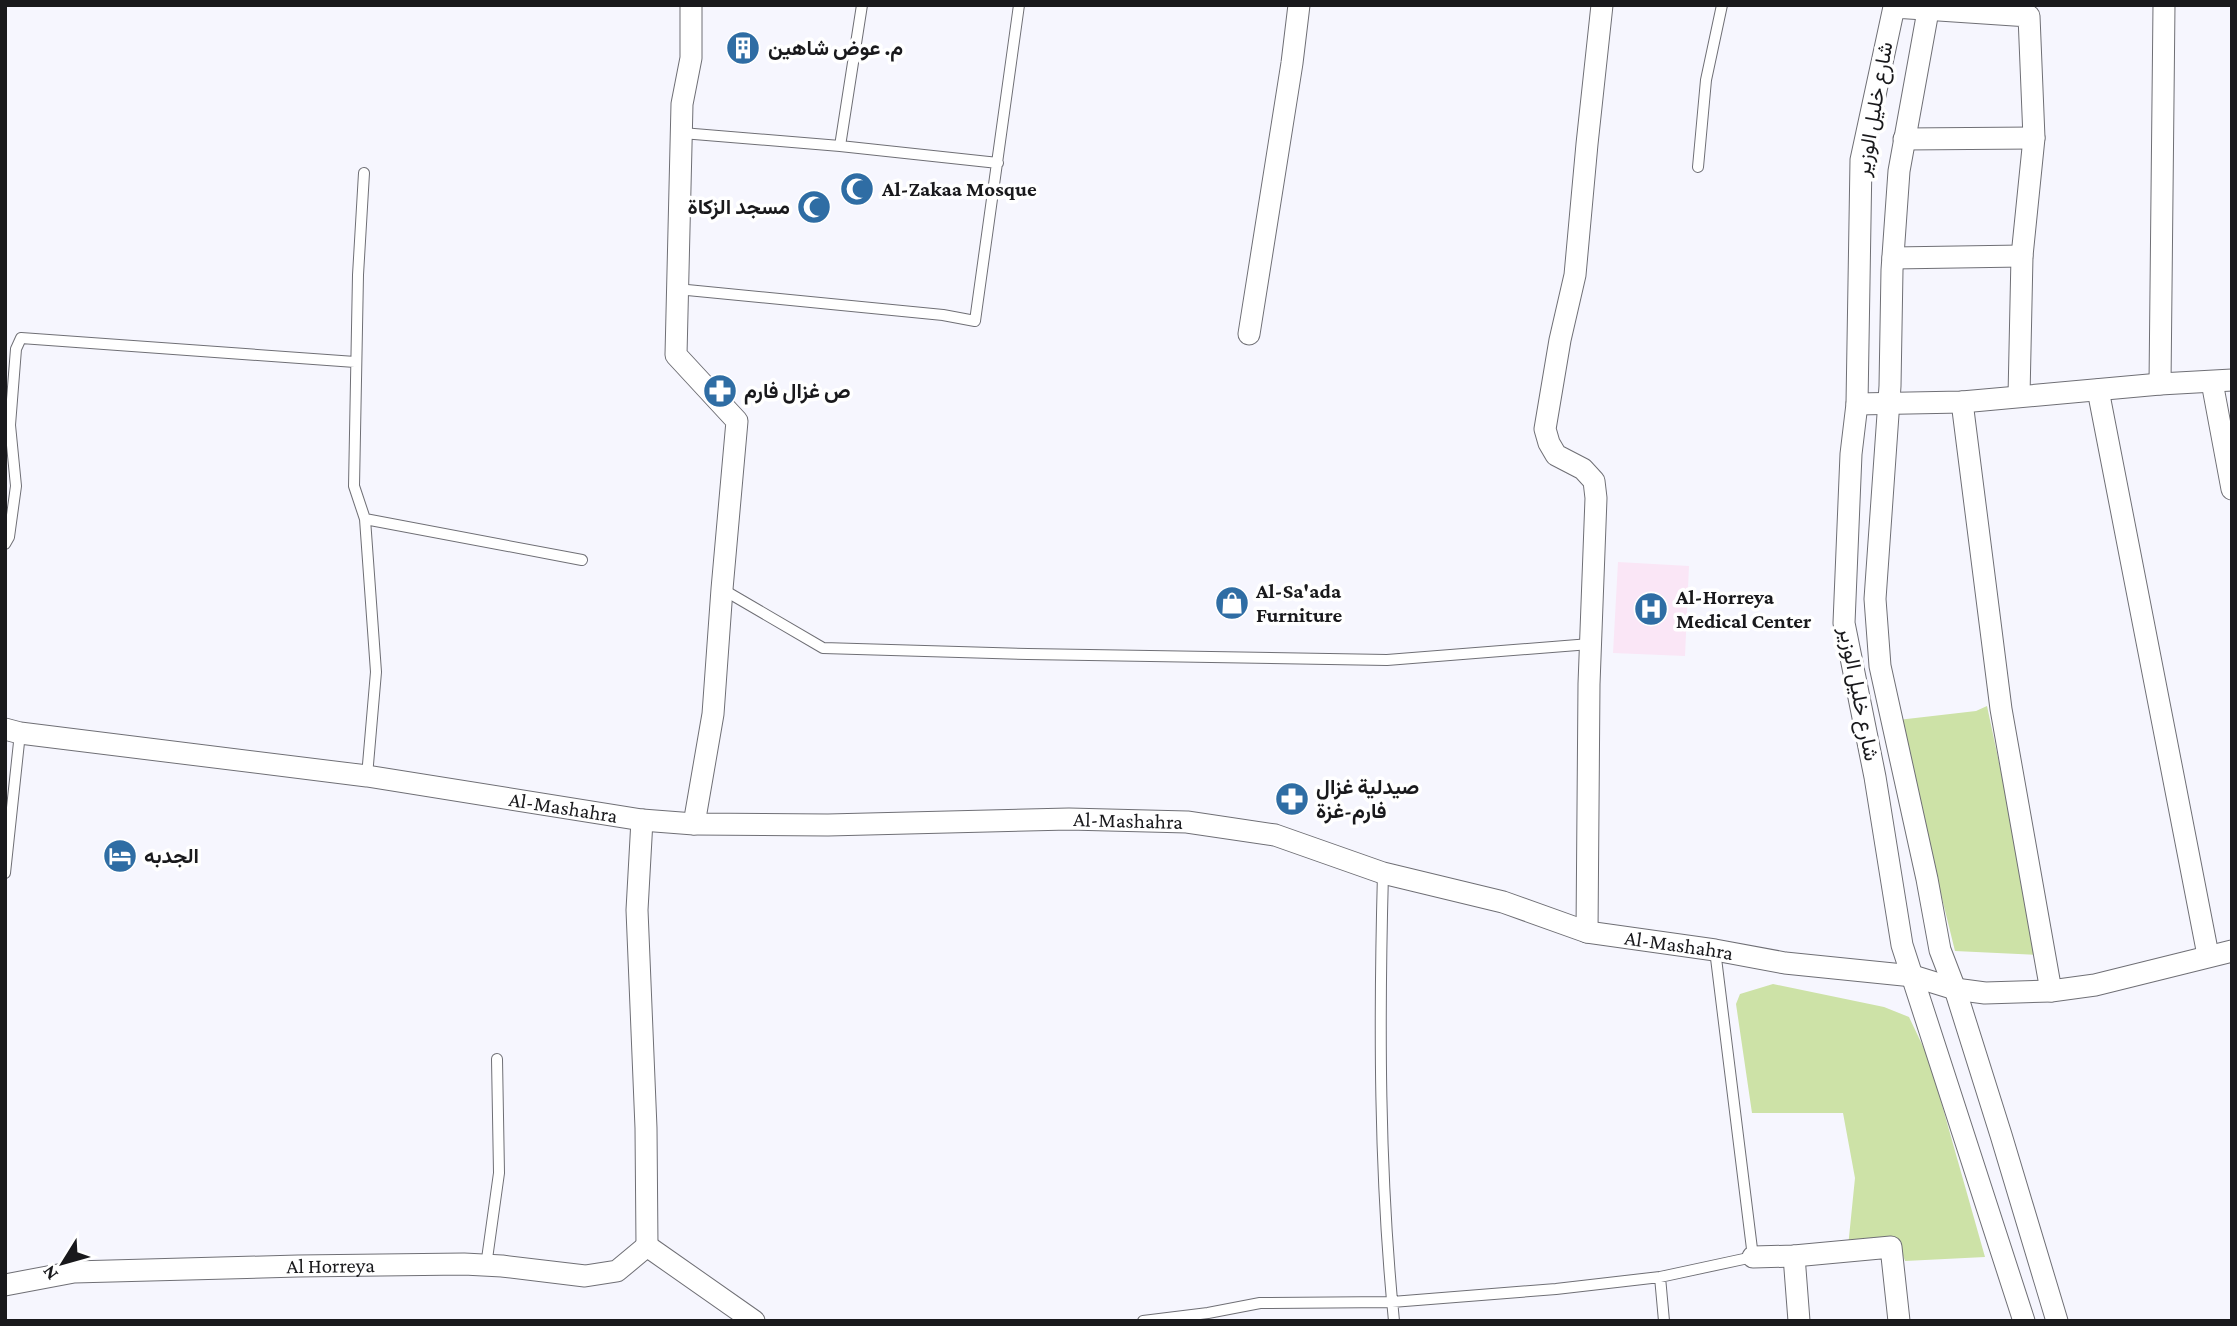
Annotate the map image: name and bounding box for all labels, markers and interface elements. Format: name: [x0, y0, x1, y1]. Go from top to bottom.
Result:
building icon: م. عوض شاهين: [724, 29, 762, 67]
place label: م. عوض شاهين: [768, 36, 903, 62]
street label: شارع خليل الوزير: [1850, 40, 1900, 179]
mosque icon: Al-Zakaa Mosque: [838, 170, 876, 208]
place label: Al-Zakaa Mosque: [881, 177, 1037, 201]
mosque icon: مسجد الزكاة: [795, 188, 833, 226]
place label: مسجد الزكاة: [687, 195, 790, 220]
pharmacy icon: ص غزال فارم: [701, 372, 739, 410]
place label: ص غزال فارم: [744, 379, 851, 405]
place label: Al-Sa'ada Furniture: [1255, 579, 1342, 627]
shop icon: Al-Sa'ada Furniture: [1213, 584, 1251, 622]
place label: Al-Horreya Medical Center: [1675, 585, 1812, 633]
hospital icon: Al-Horreya Medical Center: [1632, 590, 1670, 628]
street label: شارع خليل الوزير: [1832, 624, 1884, 763]
place label: صيدلية غزال فارم-غزة: [1316, 775, 1419, 825]
pharmacy icon: صيدلية غزال فارم-غزة: [1273, 780, 1311, 818]
street label: Al-Mashahra: [507, 787, 620, 828]
street label: Al-Mashahra: [1073, 807, 1183, 834]
hotel icon: الجدبه: [101, 837, 139, 875]
place label: الجدبه: [144, 844, 199, 868]
street label: Al-Mashahra: [1623, 925, 1736, 965]
north arrow: [28, 1228, 98, 1298]
street label: Al Horreya: [286, 1253, 375, 1278]
text: N: [38, 1261, 62, 1284]

